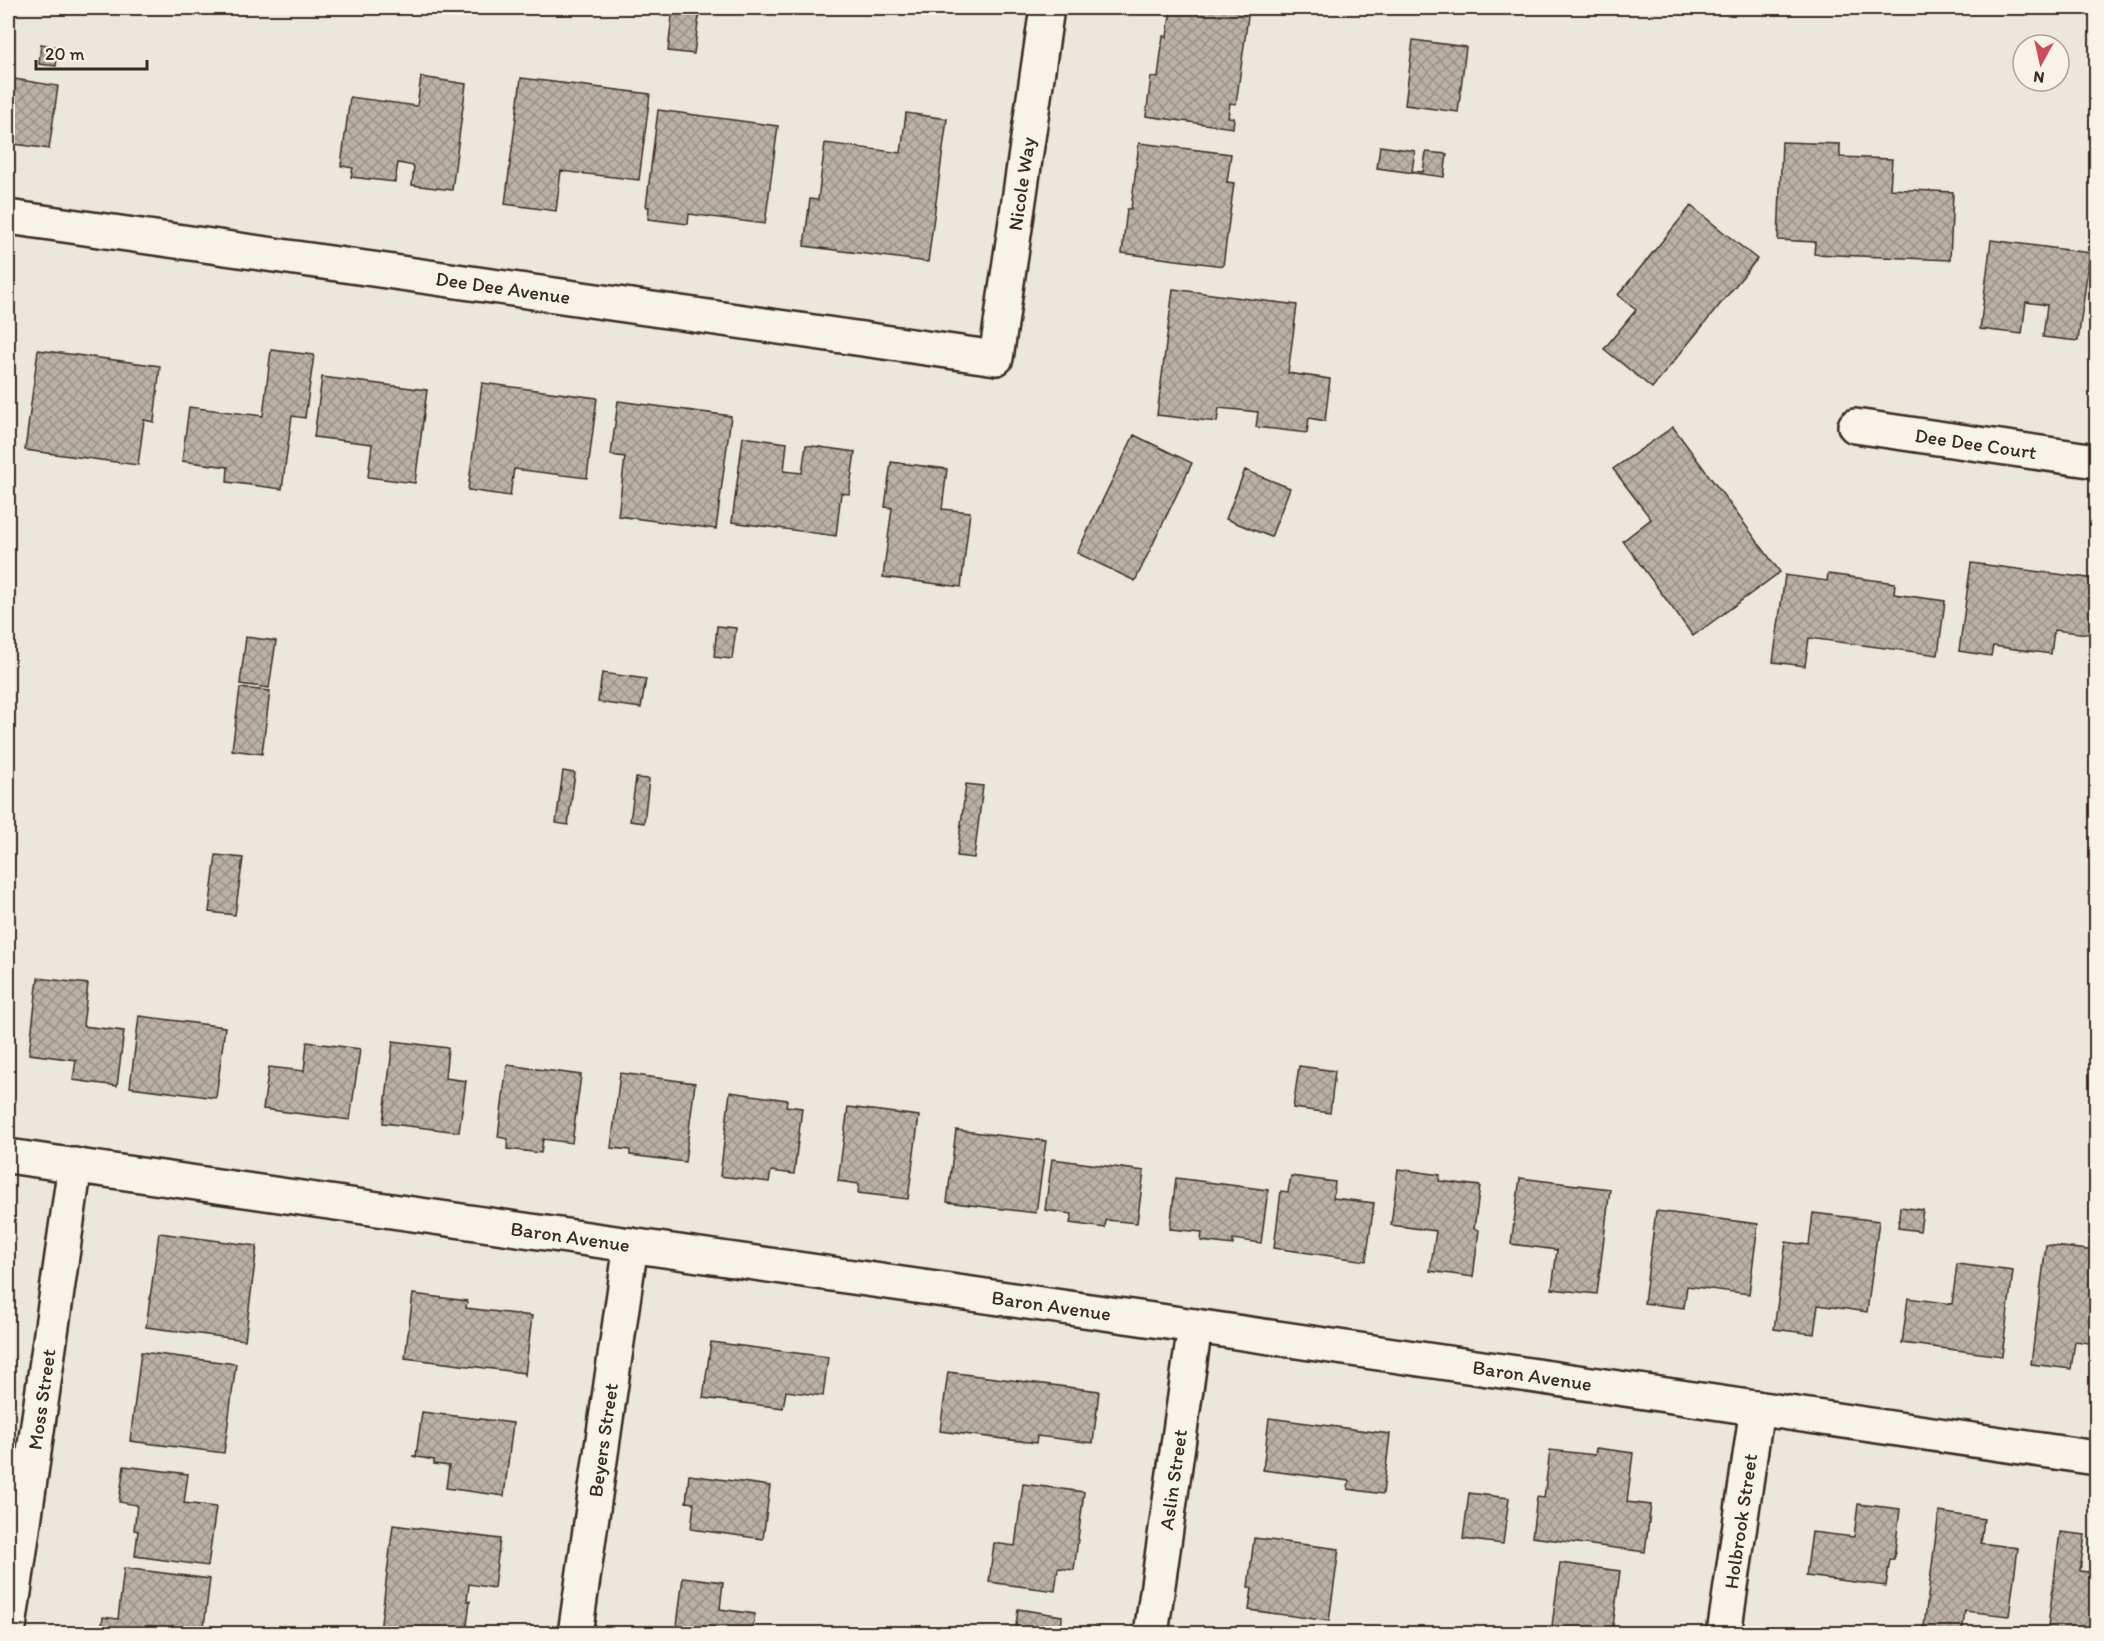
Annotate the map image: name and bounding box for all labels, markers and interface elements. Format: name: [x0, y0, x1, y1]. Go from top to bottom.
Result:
scale bar: [36, 33, 147, 71]
north arrow: [2011, 33, 2071, 93]
text: 20 m: [45, 43, 85, 65]
text: N: [2032, 67, 2046, 88]
street label: Nicole Way: [1003, 135, 1040, 232]
street label: Dee Dee Avenue: [434, 266, 572, 309]
street label: Dee Dee Court: [1913, 423, 2039, 464]
street label: Baron Avenue: [509, 1216, 631, 1257]
street label: Baron Avenue: [990, 1285, 1113, 1326]
street label: Moss Street: [22, 1347, 61, 1451]
street label: Baron Avenue: [1471, 1355, 1594, 1396]
street label: Beyers Street: [583, 1381, 623, 1499]
street label: Aslin Street: [1154, 1428, 1192, 1531]
street label: Holbrook Street: [1719, 1452, 1762, 1591]

